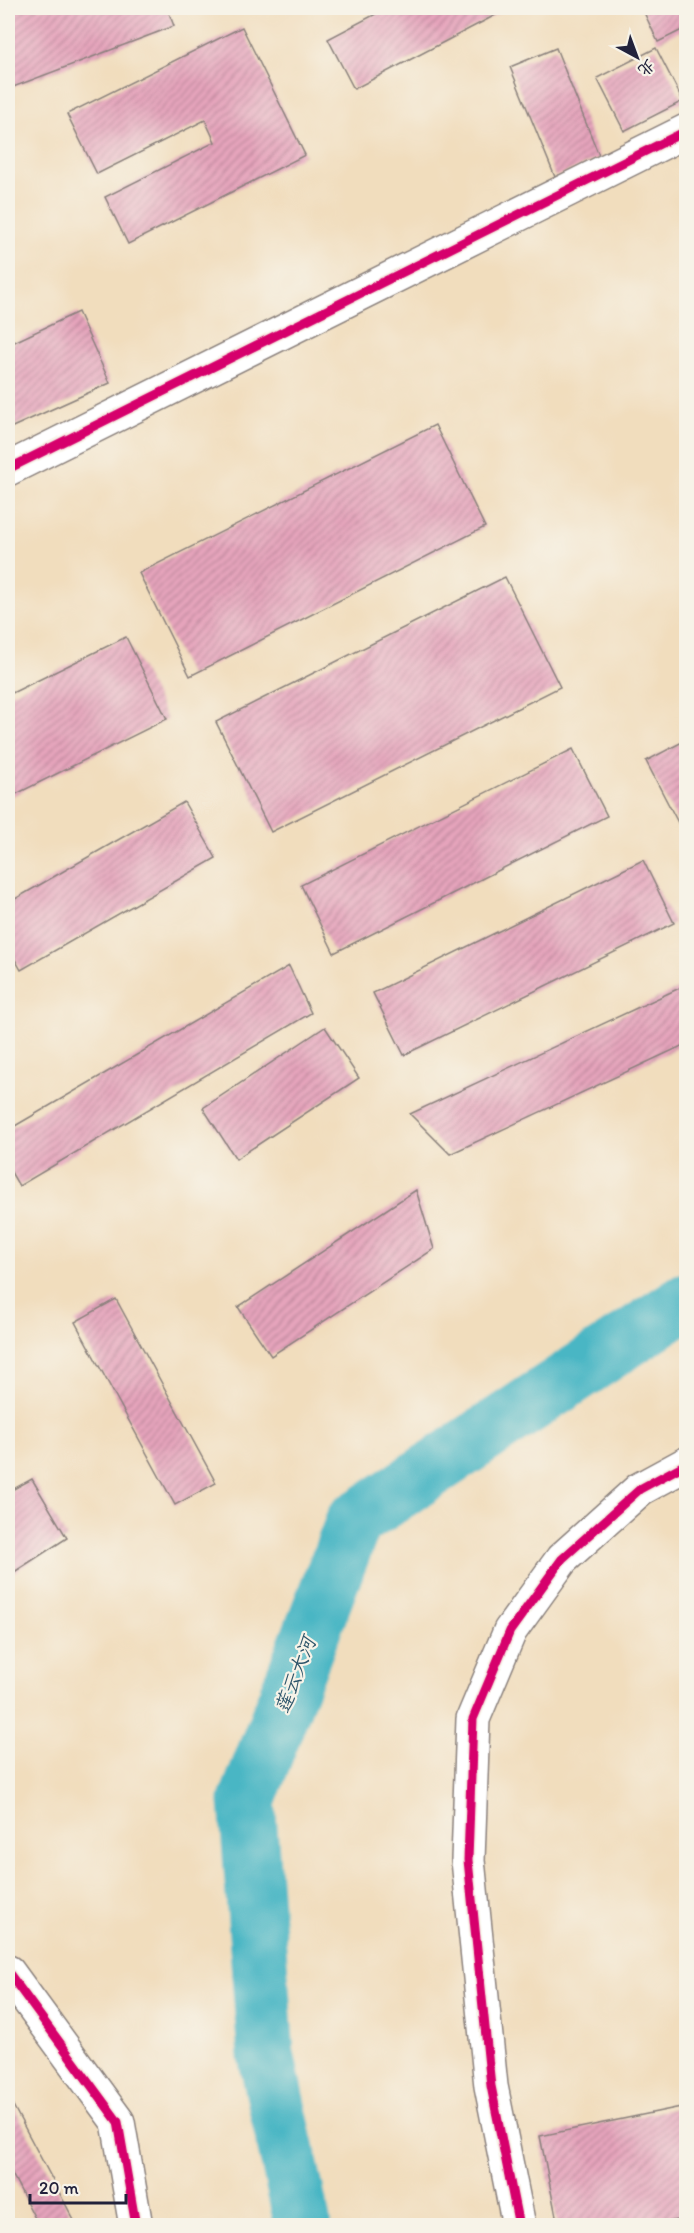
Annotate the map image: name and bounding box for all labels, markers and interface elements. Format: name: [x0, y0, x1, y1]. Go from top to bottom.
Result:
north arrow: [607, 27, 667, 87]
text: 北: [634, 56, 659, 80]
water label: 莲云大河: [269, 1631, 322, 1717]
scale bar: [30, 2167, 126, 2205]
text: 20 m: [39, 2177, 79, 2199]

